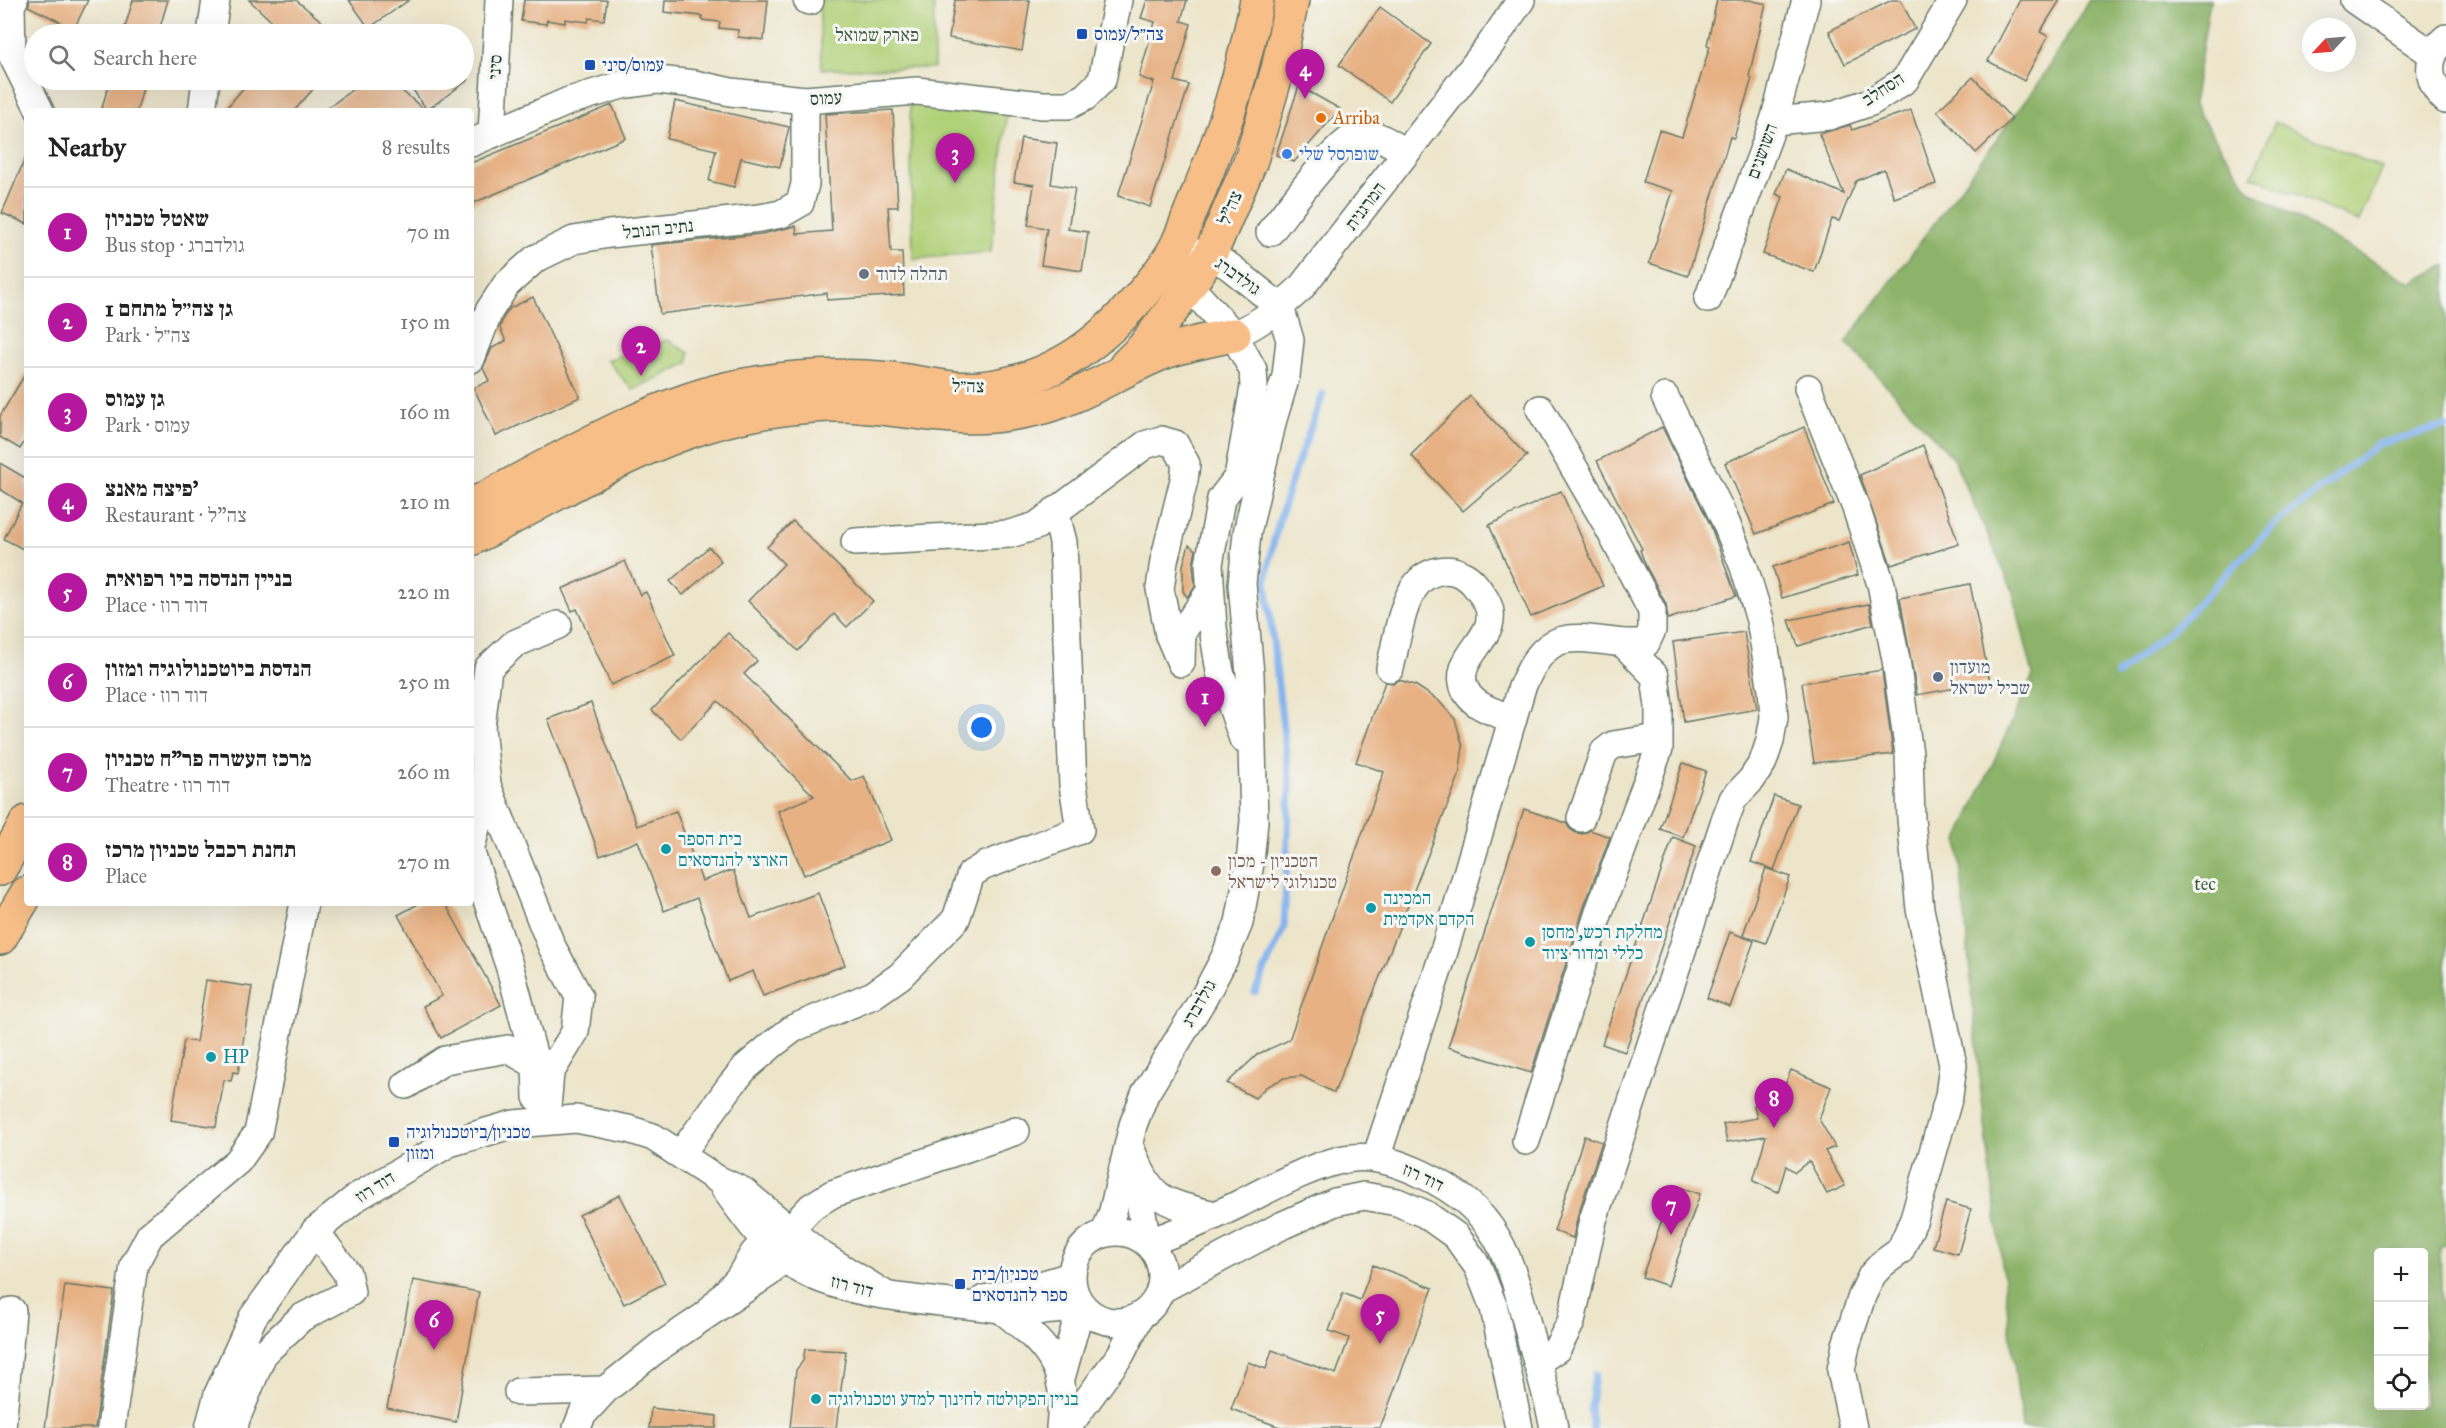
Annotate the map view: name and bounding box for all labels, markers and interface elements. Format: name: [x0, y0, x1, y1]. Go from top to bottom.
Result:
north arrow: [2302, 18, 2356, 72]
place label: צה״ל/עמוס: [1094, 23, 1164, 45]
search box: [24, 24, 474, 90]
park label: פארק שמואל: [835, 24, 919, 46]
marker: צה״ל/עמוס: [1075, 27, 1089, 41]
icon: search: [45, 41, 78, 74]
text: Search here: [93, 44, 197, 71]
pin: 4: [1286, 50, 1324, 99]
street label: סיני: [483, 54, 507, 80]
place label: עמוס/סיני: [602, 54, 664, 76]
marker: עמוס/סיני: [583, 58, 597, 72]
street label: הסחלב: [1858, 67, 1908, 111]
street label: עמוס: [809, 86, 843, 110]
place label: Arriba: [1332, 107, 1380, 129]
marker: Arriba: [1314, 111, 1328, 125]
street label: השושנים: [1742, 120, 1782, 182]
text: Nearby: [48, 131, 126, 163]
pin: 3: [936, 134, 974, 183]
text: 8 results: [382, 135, 450, 159]
place label: שופרסל שלי: [1299, 143, 1379, 165]
marker: שופרסל שלי: [1280, 147, 1294, 161]
street label: המרגנית: [1340, 178, 1390, 234]
street label: צה"ל: [1213, 187, 1247, 229]
text: שאטל טכניון: [105, 205, 209, 232]
street label: נתיב הנובל: [621, 214, 695, 244]
text: 1: [64, 220, 71, 244]
text: 70 m: [407, 220, 450, 244]
text: Bus stop · גולדברג: [105, 233, 245, 257]
street label: גולדברג: [1211, 252, 1265, 300]
place label: תהלה לדוד: [876, 263, 948, 285]
marker: תהלה לדוד: [857, 267, 871, 281]
text: גן צה״ל מתחם 1: [105, 295, 233, 322]
text: 2: [63, 310, 72, 334]
text: 150 m: [400, 310, 450, 334]
text: Park · צה״ל: [105, 323, 190, 347]
pin: 2: [622, 326, 660, 376]
street label: צה״ל: [951, 375, 985, 397]
text: גן עמוס: [105, 385, 165, 412]
text: 3: [64, 400, 72, 424]
text: 160 m: [399, 400, 450, 424]
text: Park · עמוס: [105, 413, 190, 437]
text: פיצה מאנצ': [105, 475, 198, 502]
text: 4: [62, 490, 73, 514]
text: 210 m: [400, 490, 450, 514]
text: Restaurant · צה"ל: [105, 503, 247, 527]
text: בניין הנדסה ביו רפואית: [105, 565, 292, 592]
text: 5: [63, 580, 72, 604]
text: 220 m: [398, 580, 450, 604]
text: Place · דוד רוז: [105, 593, 208, 617]
text: הנדסת ביוטכנולוגיה ומזון: [105, 655, 312, 682]
place label: מועדון שביל ישראל: [1950, 656, 2030, 699]
text: 6: [62, 670, 73, 694]
text: 250 m: [398, 670, 450, 694]
marker: מועדון שביל ישראל: [1931, 670, 1945, 684]
pin: 1: [1186, 678, 1224, 727]
text: Place · דוד רוז: [105, 683, 208, 707]
your location: [967, 713, 996, 742]
text: מרכז העשרה פר"ח טכניון: [105, 745, 312, 772]
text: 7: [62, 760, 73, 784]
text: 260 m: [397, 760, 450, 784]
text: Theatre · דוד רוז: [105, 773, 230, 797]
place label: בית הספר הארצי להנדסאים: [678, 828, 788, 871]
text: תחנת רכבל טכניון מרכז: [105, 836, 297, 863]
marker: בית הספר הארצי להנדסאים: [659, 842, 673, 856]
text: 8: [62, 850, 73, 874]
text: 270 m: [397, 850, 450, 874]
place label: הטכניון - מכון טכנולוגי לישראל: [1228, 850, 1337, 893]
text: Place: [105, 864, 147, 888]
marker: הטכניון - מכון טכנולוגי לישראל: [1209, 864, 1223, 878]
park label: tec: [2194, 873, 2216, 895]
place label: המכינה הקדם אקדמית: [1383, 887, 1475, 930]
marker: המכינה הקדם אקדמית: [1364, 901, 1378, 915]
place label: מחלקת רכש, מחסן כללי ומדור ציוד: [1542, 921, 1663, 964]
marker: מחלקת רכש, מחסן כללי ומדור ציוד: [1523, 935, 1537, 949]
street label: גולדברג: [1177, 975, 1221, 1031]
place label: HP: [223, 1046, 249, 1068]
marker: HP: [204, 1050, 218, 1064]
pin: 8: [1754, 1078, 1794, 1128]
place label: טכניון/ביוטכנולוגיה ומזון: [406, 1121, 530, 1164]
marker: טכניון/ביוטכנולוגיה ומזון: [387, 1135, 401, 1149]
street label: דוד רוז: [1399, 1158, 1447, 1196]
street label: דוד רוז: [351, 1166, 399, 1208]
pin: 7: [1652, 1186, 1690, 1235]
map controls: [2374, 1248, 2428, 1410]
button: +: [2374, 1248, 2428, 1302]
place label: טכניון/בית ספר להנדסאים: [972, 1263, 1068, 1306]
street label: דוד רוז: [828, 1270, 876, 1302]
marker: טכניון/בית ספר להנדסאים: [953, 1277, 967, 1291]
pin: 5: [1360, 1294, 1400, 1344]
pin: 6: [414, 1300, 454, 1350]
button: −: [2374, 1302, 2428, 1356]
button: locate: [2374, 1356, 2428, 1410]
place label: בניין הפקולטה לחינוך למדע וטכנולוגיה: [828, 1388, 1079, 1410]
marker: בניין הפקולטה לחינוך למדע וטכנולוגיה: [809, 1392, 823, 1406]

